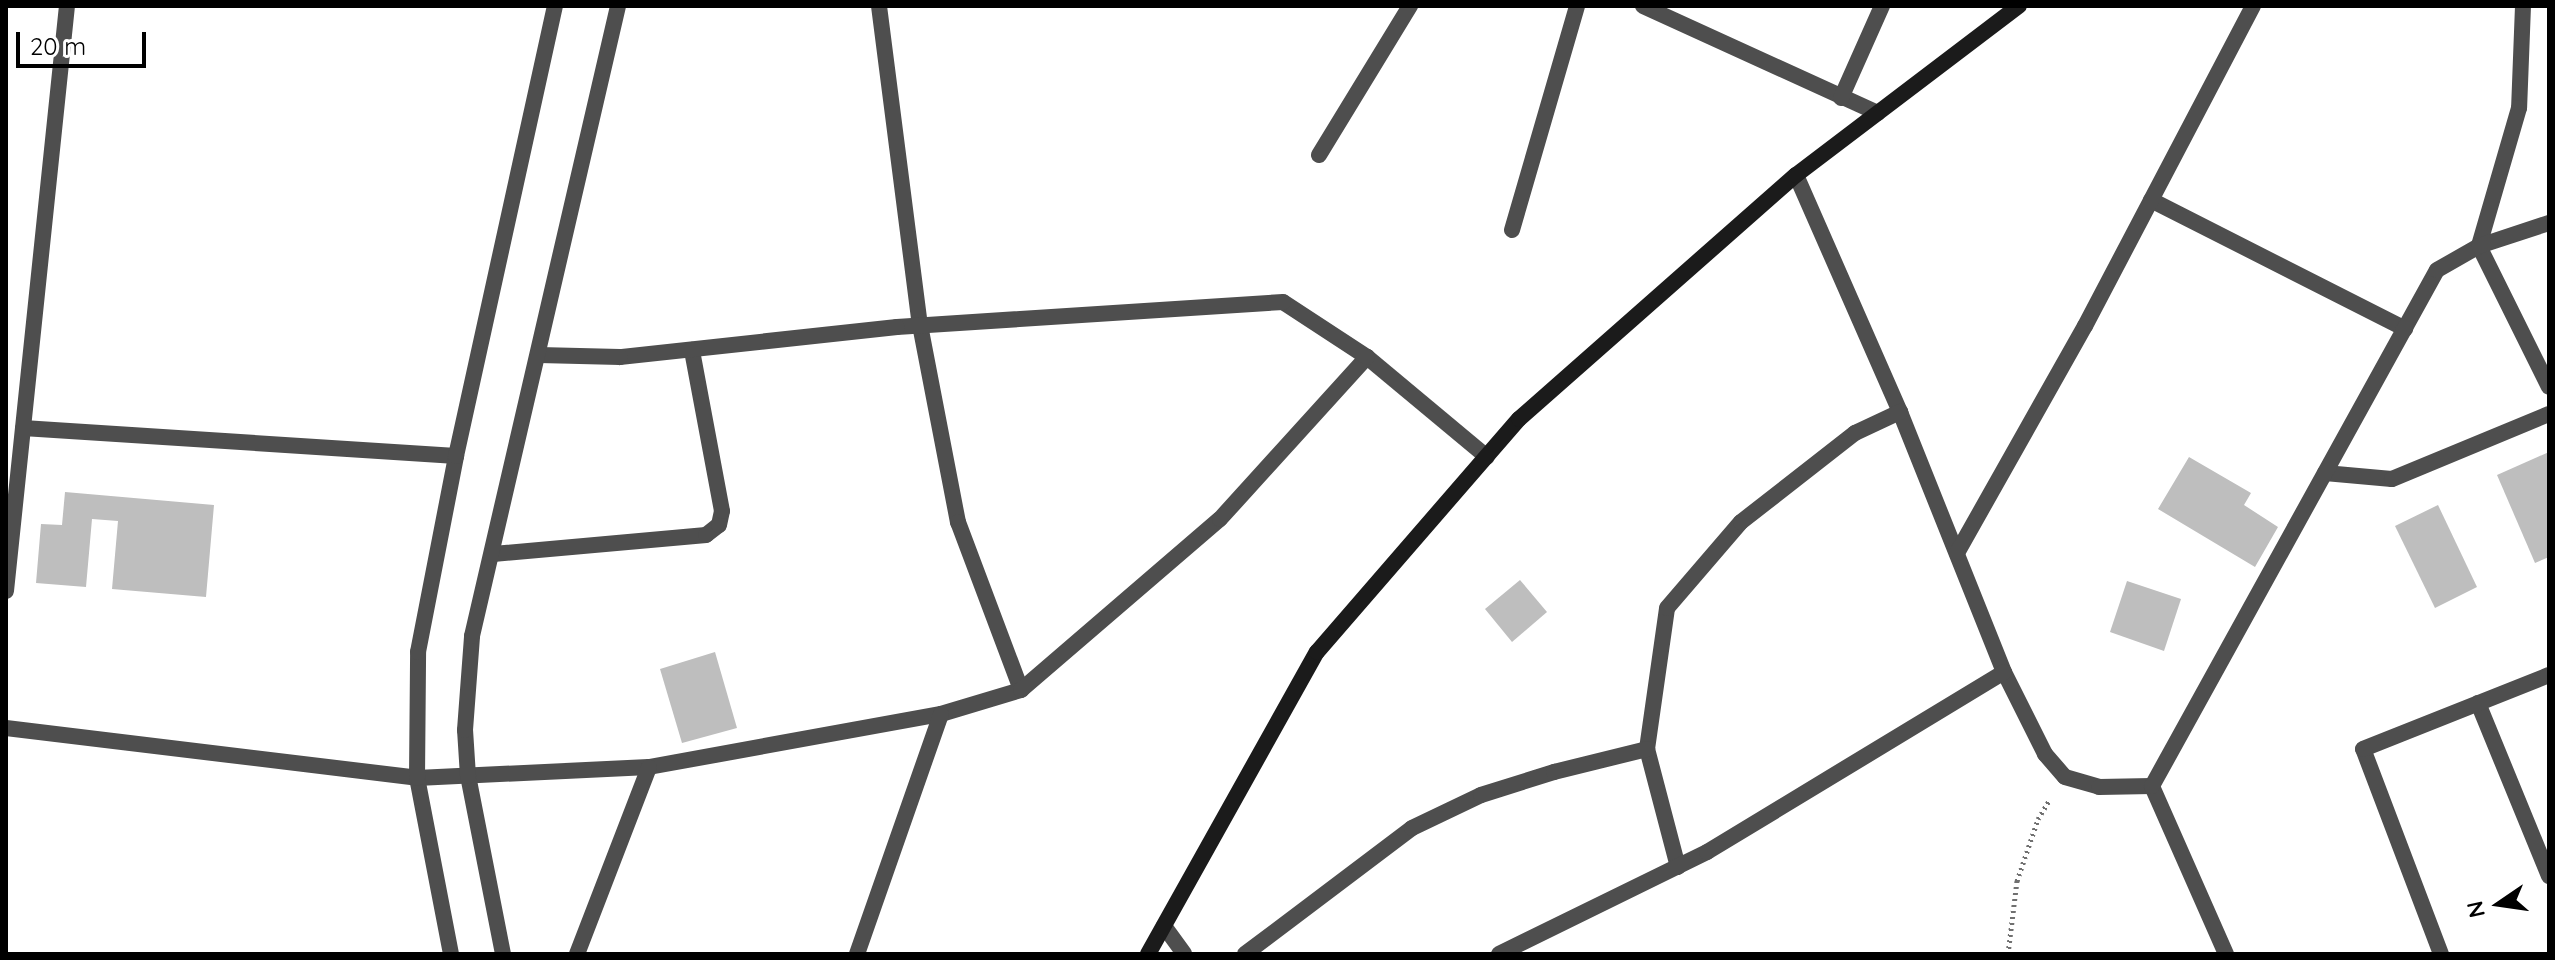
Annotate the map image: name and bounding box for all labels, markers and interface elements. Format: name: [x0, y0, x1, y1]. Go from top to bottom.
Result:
scale bar: [20, 16, 150, 66]
text: 20 m: [30, 31, 86, 61]
north arrow: [2459, 864, 2539, 944]
text: N: [2460, 898, 2491, 920]

